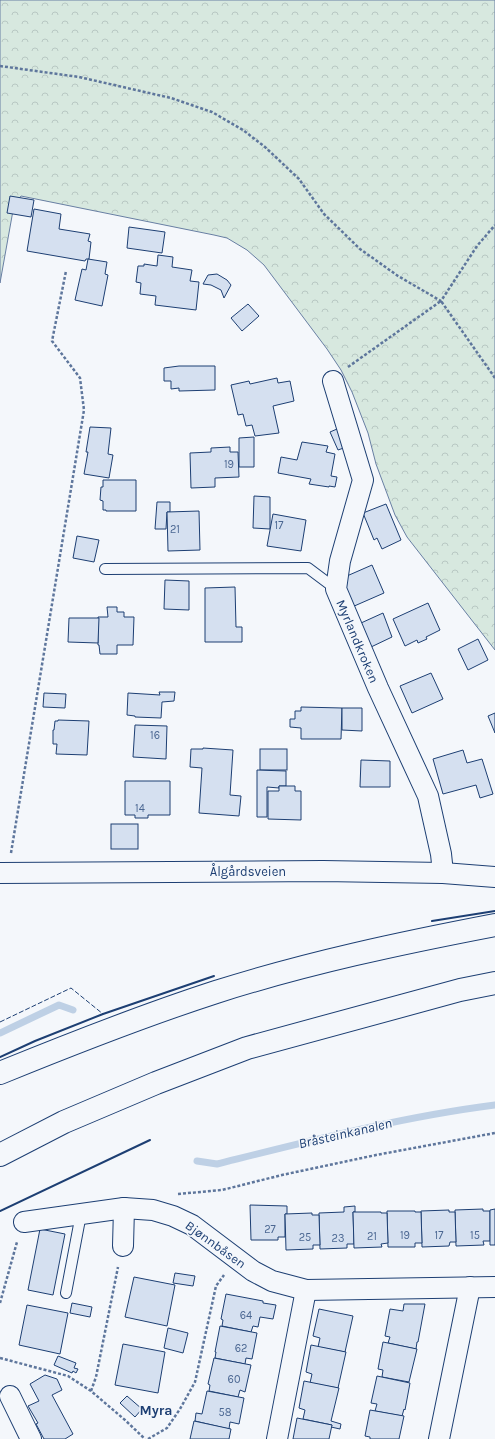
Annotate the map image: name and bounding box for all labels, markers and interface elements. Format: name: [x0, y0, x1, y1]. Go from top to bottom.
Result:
house number: 19: [224, 458, 234, 471]
house number: 17: [275, 519, 283, 532]
house number: 21: [170, 523, 180, 536]
street label: Myrlandkroken: [333, 597, 382, 685]
house number: 16: [150, 729, 160, 742]
house number: 14: [135, 802, 145, 815]
street label: Ålgårdsveien: [210, 863, 286, 879]
water label: Bråsteinkanalen: [297, 1114, 393, 1152]
street label: Bjønnbåsen: [183, 1217, 249, 1271]
house number: 27: [264, 1223, 276, 1236]
house number: 19: [400, 1229, 410, 1242]
house number: 17: [435, 1229, 443, 1242]
house number: 15: [470, 1229, 480, 1242]
house number: 21: [367, 1230, 377, 1243]
house number: 25: [299, 1231, 311, 1244]
house number: 23: [332, 1232, 344, 1245]
house number: 64: [240, 1309, 252, 1322]
house number: 62: [235, 1342, 247, 1355]
house number: 60: [228, 1373, 240, 1386]
district label: Myra: [140, 1402, 172, 1419]
house number: 58: [219, 1406, 232, 1419]

